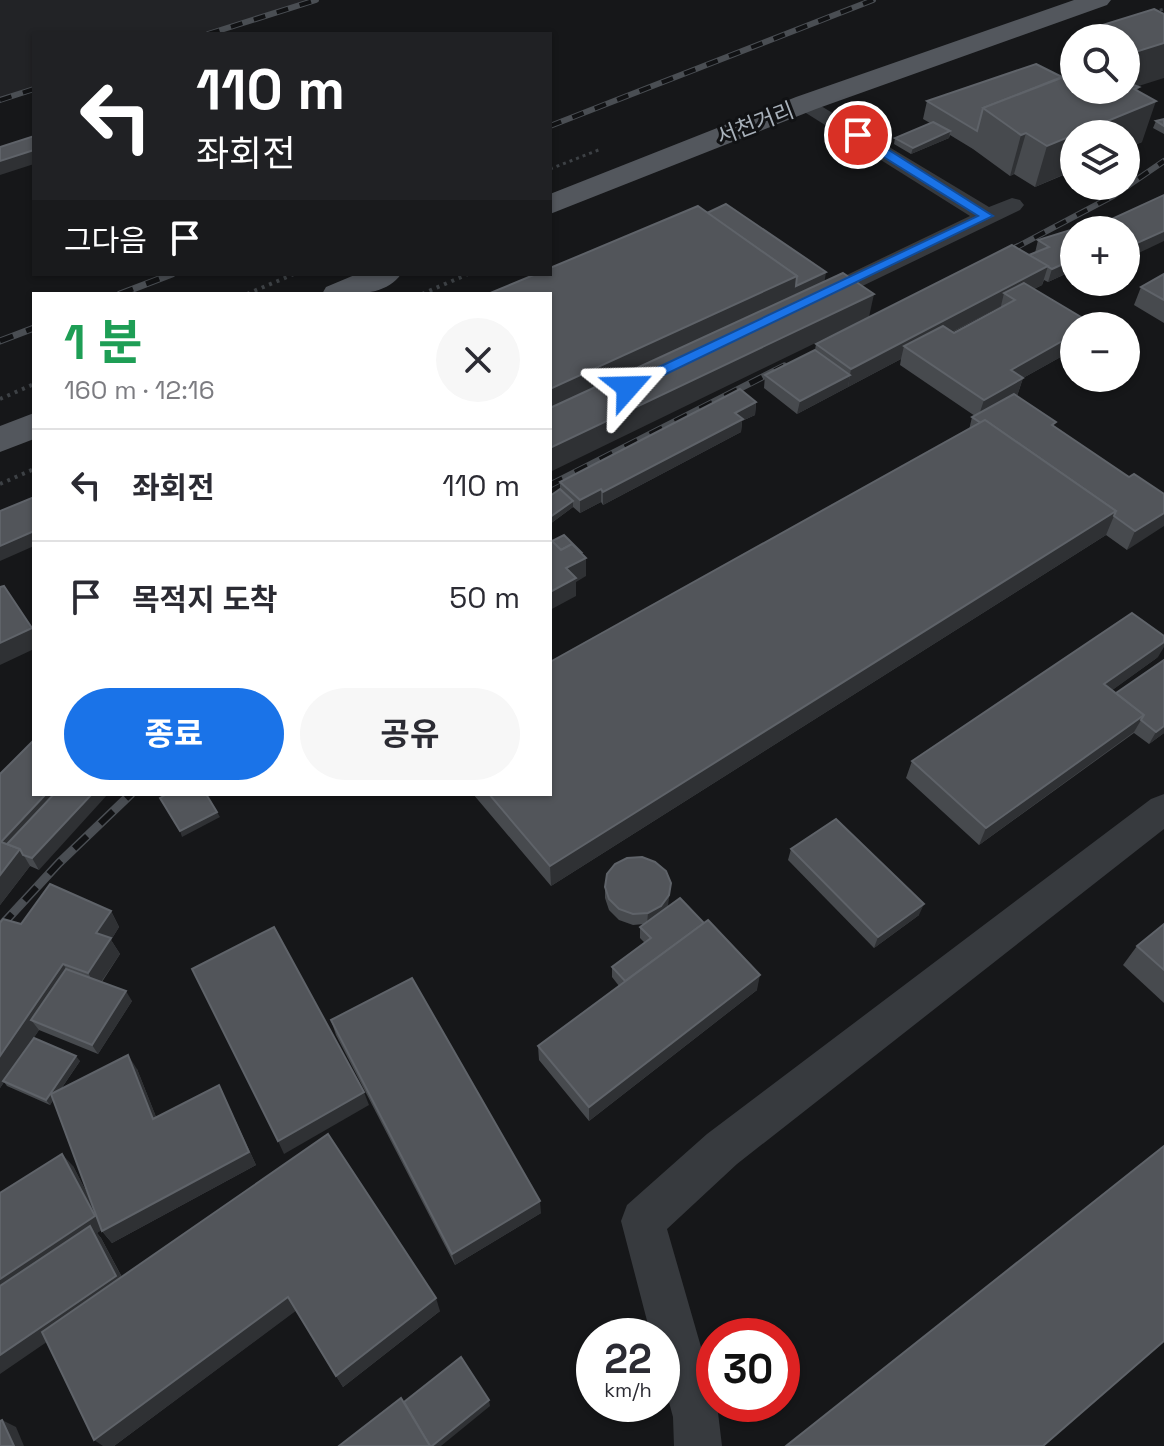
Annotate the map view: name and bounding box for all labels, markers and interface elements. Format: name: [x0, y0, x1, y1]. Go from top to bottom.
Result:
map controls: [1060, 24, 1140, 392]
button: search: [1060, 24, 1140, 104]
text: 110 m: [196, 54, 345, 125]
icon: left: [64, 64, 168, 168]
street label: 서천거리: [712, 95, 798, 151]
pin: [824, 101, 892, 169]
icon: arrive: [836, 113, 880, 157]
button: layers: [1060, 120, 1140, 200]
text: 좌회전: [196, 131, 295, 177]
icon: arrive: [163, 216, 207, 260]
button: +: [1060, 216, 1140, 296]
text: 그다음: [64, 221, 147, 260]
text: 1 분: [64, 312, 142, 373]
button: −: [1060, 312, 1140, 392]
button: close: [436, 318, 520, 402]
position arrow: [586, 345, 670, 429]
text: 160 m · 12:16: [64, 373, 215, 407]
icon: left: [64, 463, 108, 507]
text: 110 m: [442, 466, 520, 505]
text: 좌회전: [132, 468, 215, 507]
icon: arrive: [64, 575, 108, 619]
text: 50 m: [449, 578, 520, 617]
text: 목적지 도착: [132, 580, 278, 619]
button: 종료: [64, 688, 284, 780]
button: 공유: [300, 688, 520, 780]
speed limit sign: 30: [696, 1318, 800, 1422]
text: 22: [604, 1334, 652, 1385]
text: km/h: [604, 1377, 652, 1403]

